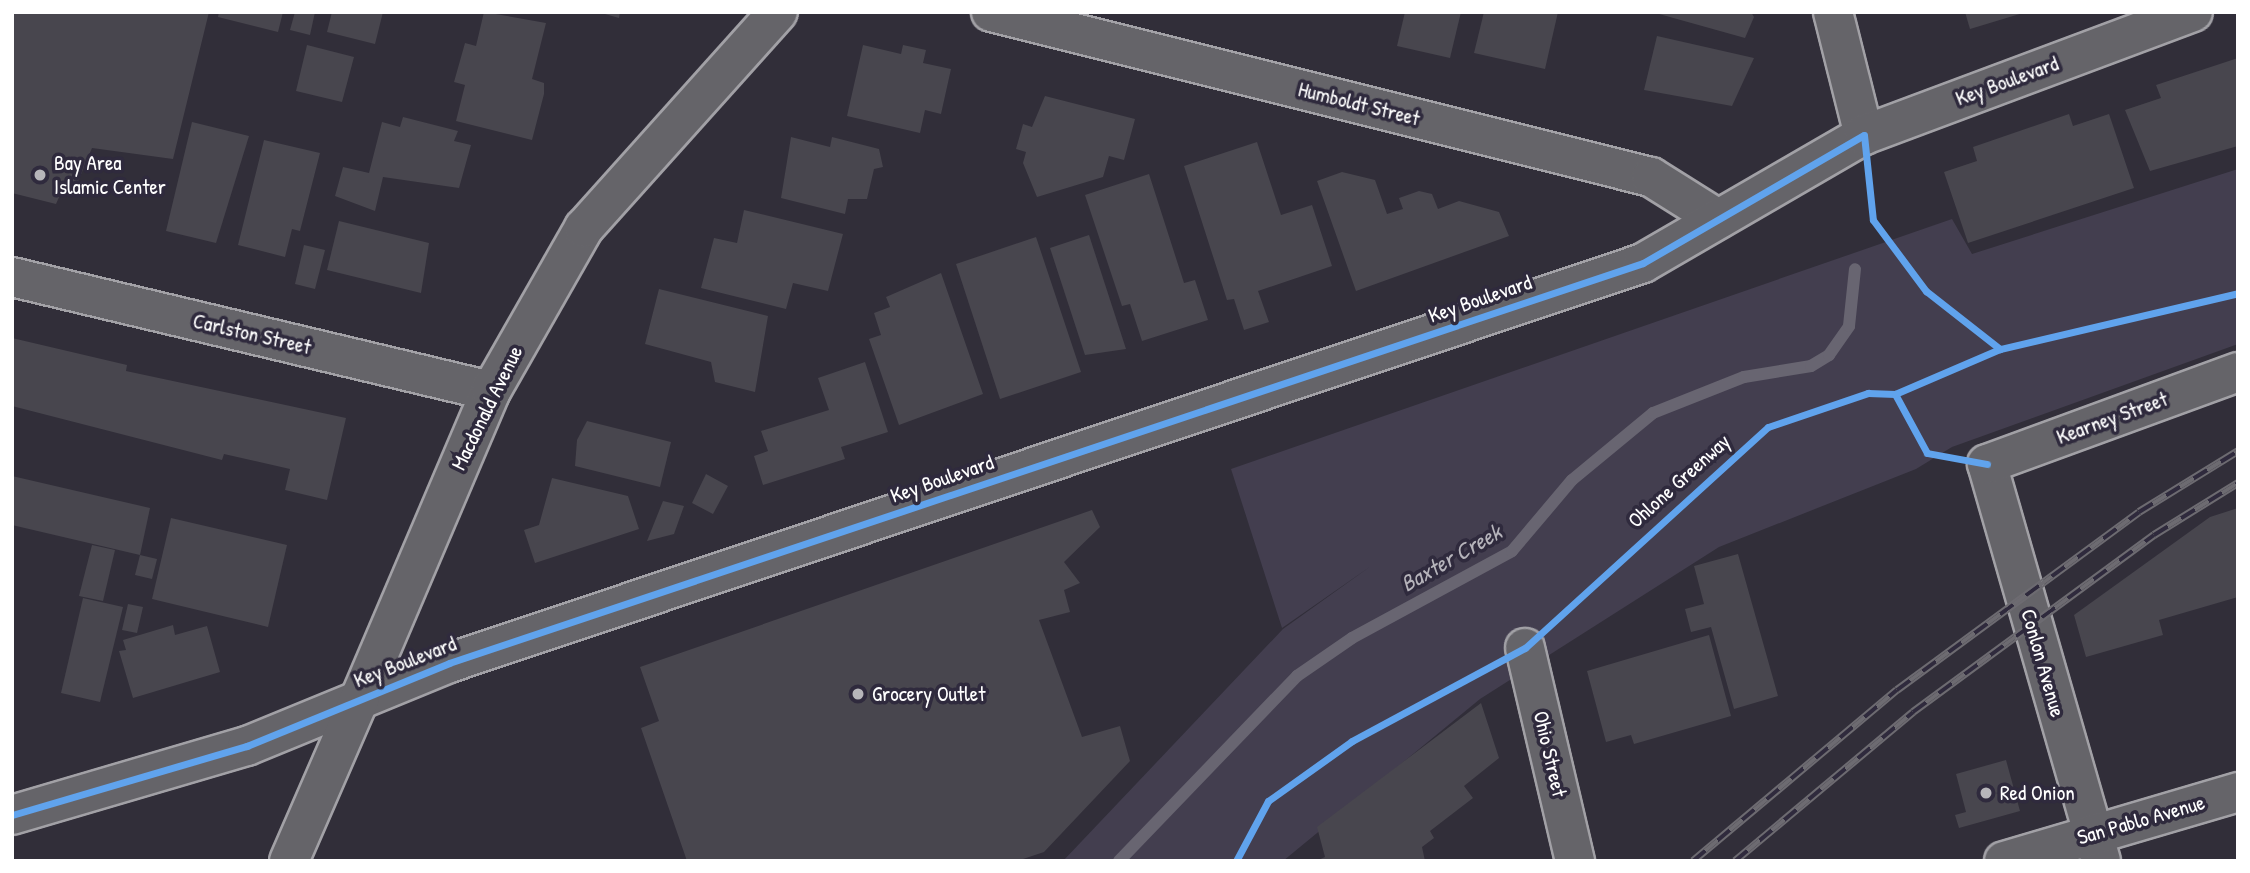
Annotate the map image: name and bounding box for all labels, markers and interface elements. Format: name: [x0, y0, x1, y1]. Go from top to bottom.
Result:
street label: Key Boulevard: [1952, 51, 2062, 111]
street label: Humboldt Street: [1296, 77, 1422, 131]
place label: Bay Area Islamic Center: [54, 150, 166, 200]
marker: Bay Area Islamic Center: [32, 167, 48, 183]
street label: Key Boulevard: [1425, 270, 1535, 328]
street label: Carlston Street: [191, 308, 313, 360]
street label: Macdonald Avenue: [446, 342, 528, 474]
street label: Kearney Street: [2053, 386, 2171, 450]
street label: Ohlone Greenway: [1623, 429, 1735, 533]
street label: Key Boulevard: [887, 450, 997, 508]
water label: Baxter Creek: [1396, 518, 1506, 598]
street label: Conlon Avenue: [2016, 606, 2070, 720]
street label: Key Boulevard: [350, 631, 460, 693]
place label: Grocery Outlet: [872, 681, 985, 707]
marker: Grocery Outlet: [850, 686, 866, 702]
street label: Ohio Street: [1528, 709, 1572, 799]
place label: Red Onion: [2000, 780, 2075, 806]
marker: Red Onion: [1978, 785, 1994, 801]
street label: San Pablo Avenue: [2074, 790, 2208, 850]

